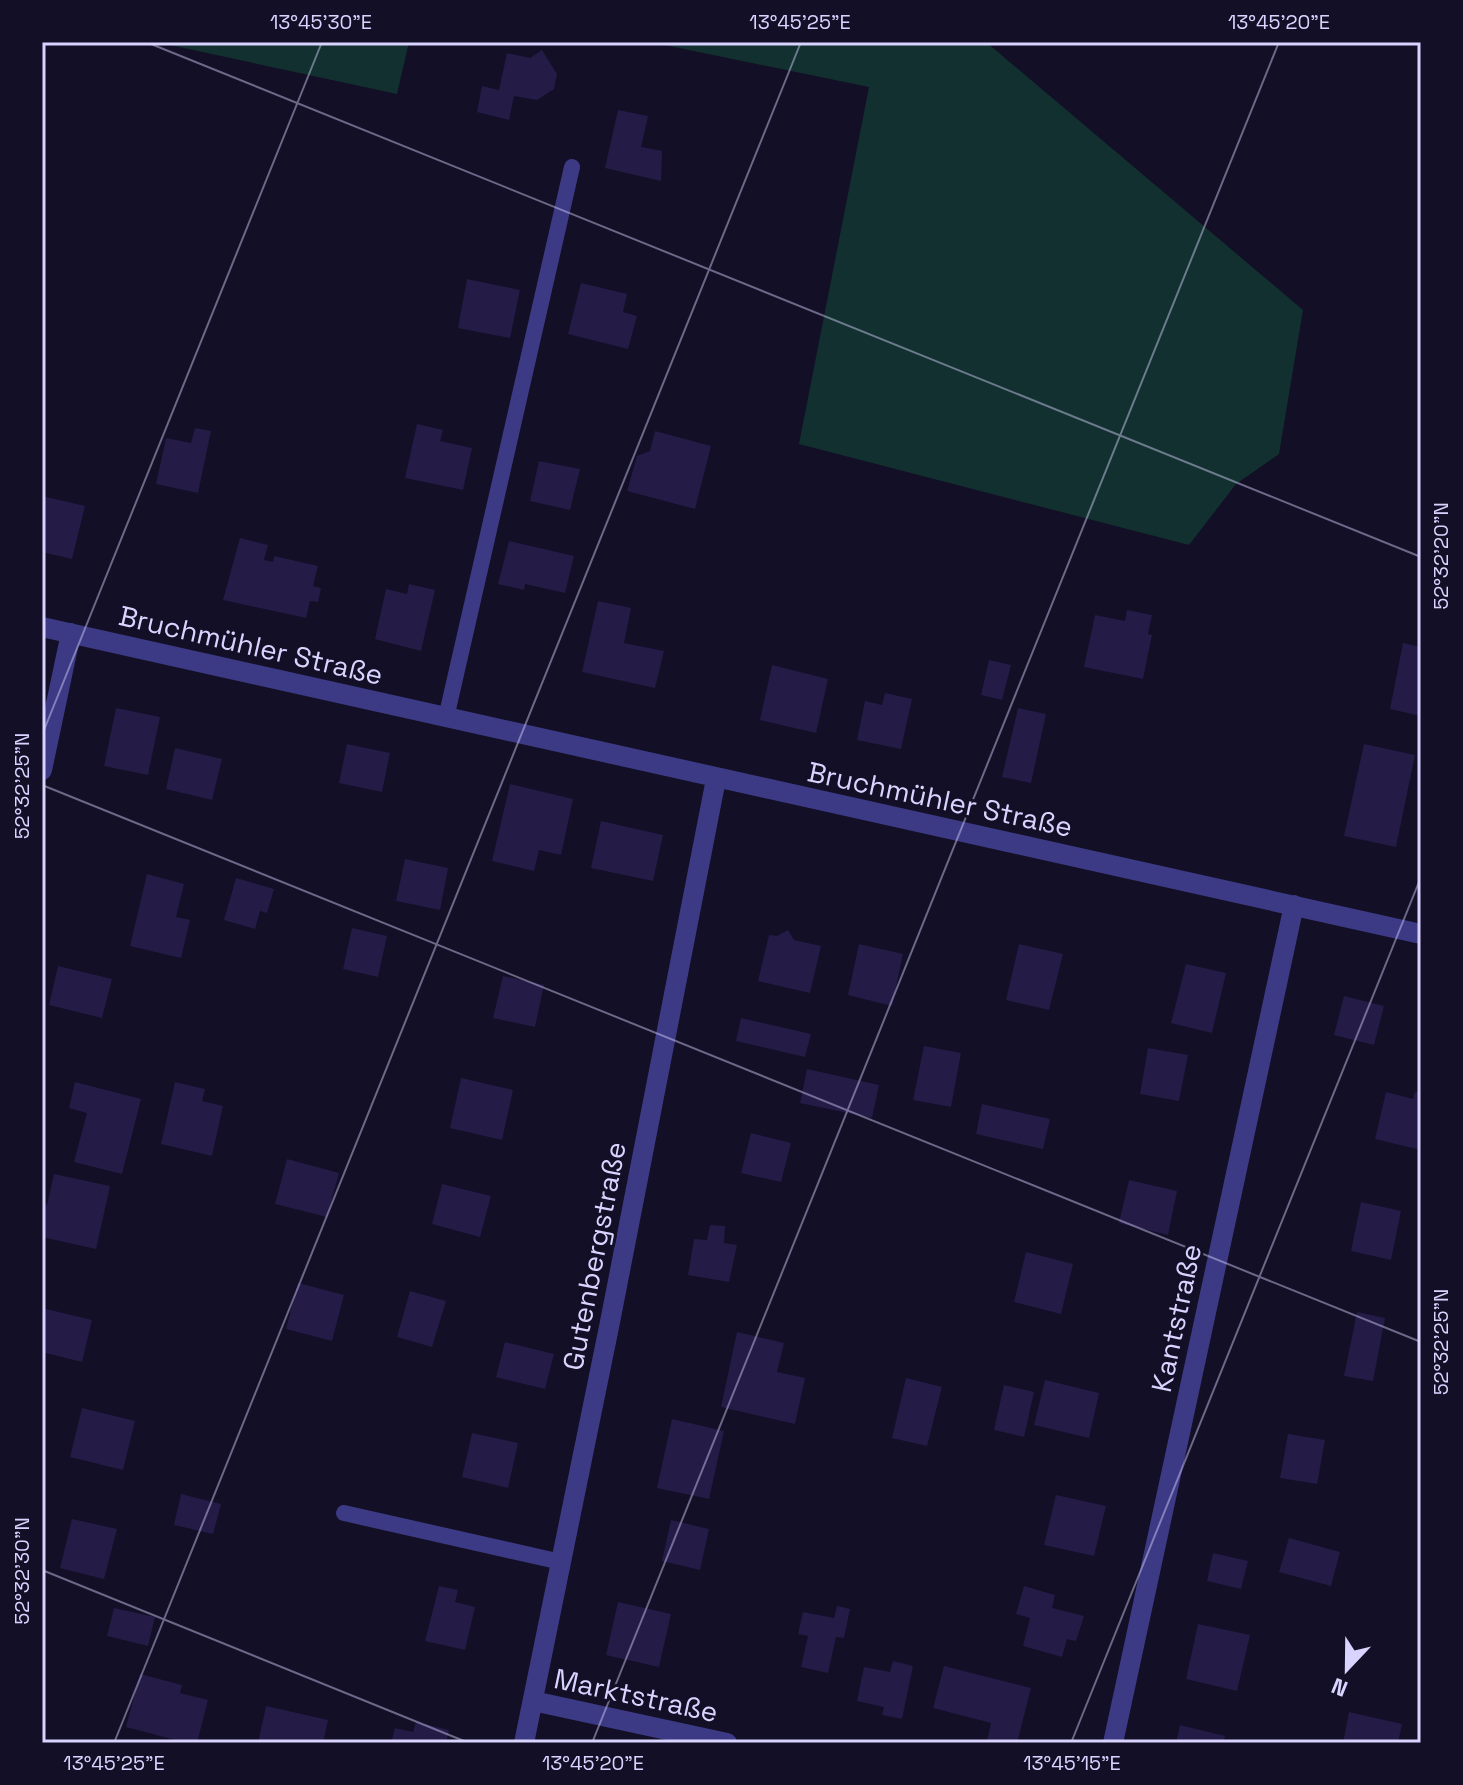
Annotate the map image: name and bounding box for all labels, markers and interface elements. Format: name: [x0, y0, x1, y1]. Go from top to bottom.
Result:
text: 13°45'30"E: [270, 9, 372, 35]
text: 13°45'25"E: [749, 9, 851, 35]
text: 13°45'20"E: [1228, 9, 1330, 35]
text: 52°32'20"N: [1428, 502, 1454, 610]
street label: Bruchmühler Straße: [115, 597, 387, 693]
text: 52°32'25"N: [9, 733, 35, 839]
street label: Bruchmühler Straße: [804, 753, 1076, 845]
street label: Gutenbergstraße: [554, 1139, 634, 1373]
street label: Kantstraße: [1143, 1241, 1209, 1395]
text: 52°32'25"N: [1428, 1289, 1454, 1395]
text: 52°32'30"N: [9, 1517, 35, 1625]
north arrow: [1307, 1629, 1387, 1709]
street label: Marktstraße: [551, 1660, 721, 1730]
text: N: [1327, 1672, 1352, 1703]
text: 13°45'25"E: [63, 1750, 165, 1776]
text: 13°45'20"E: [542, 1750, 644, 1776]
text: 13°45'15"E: [1023, 1750, 1121, 1776]

